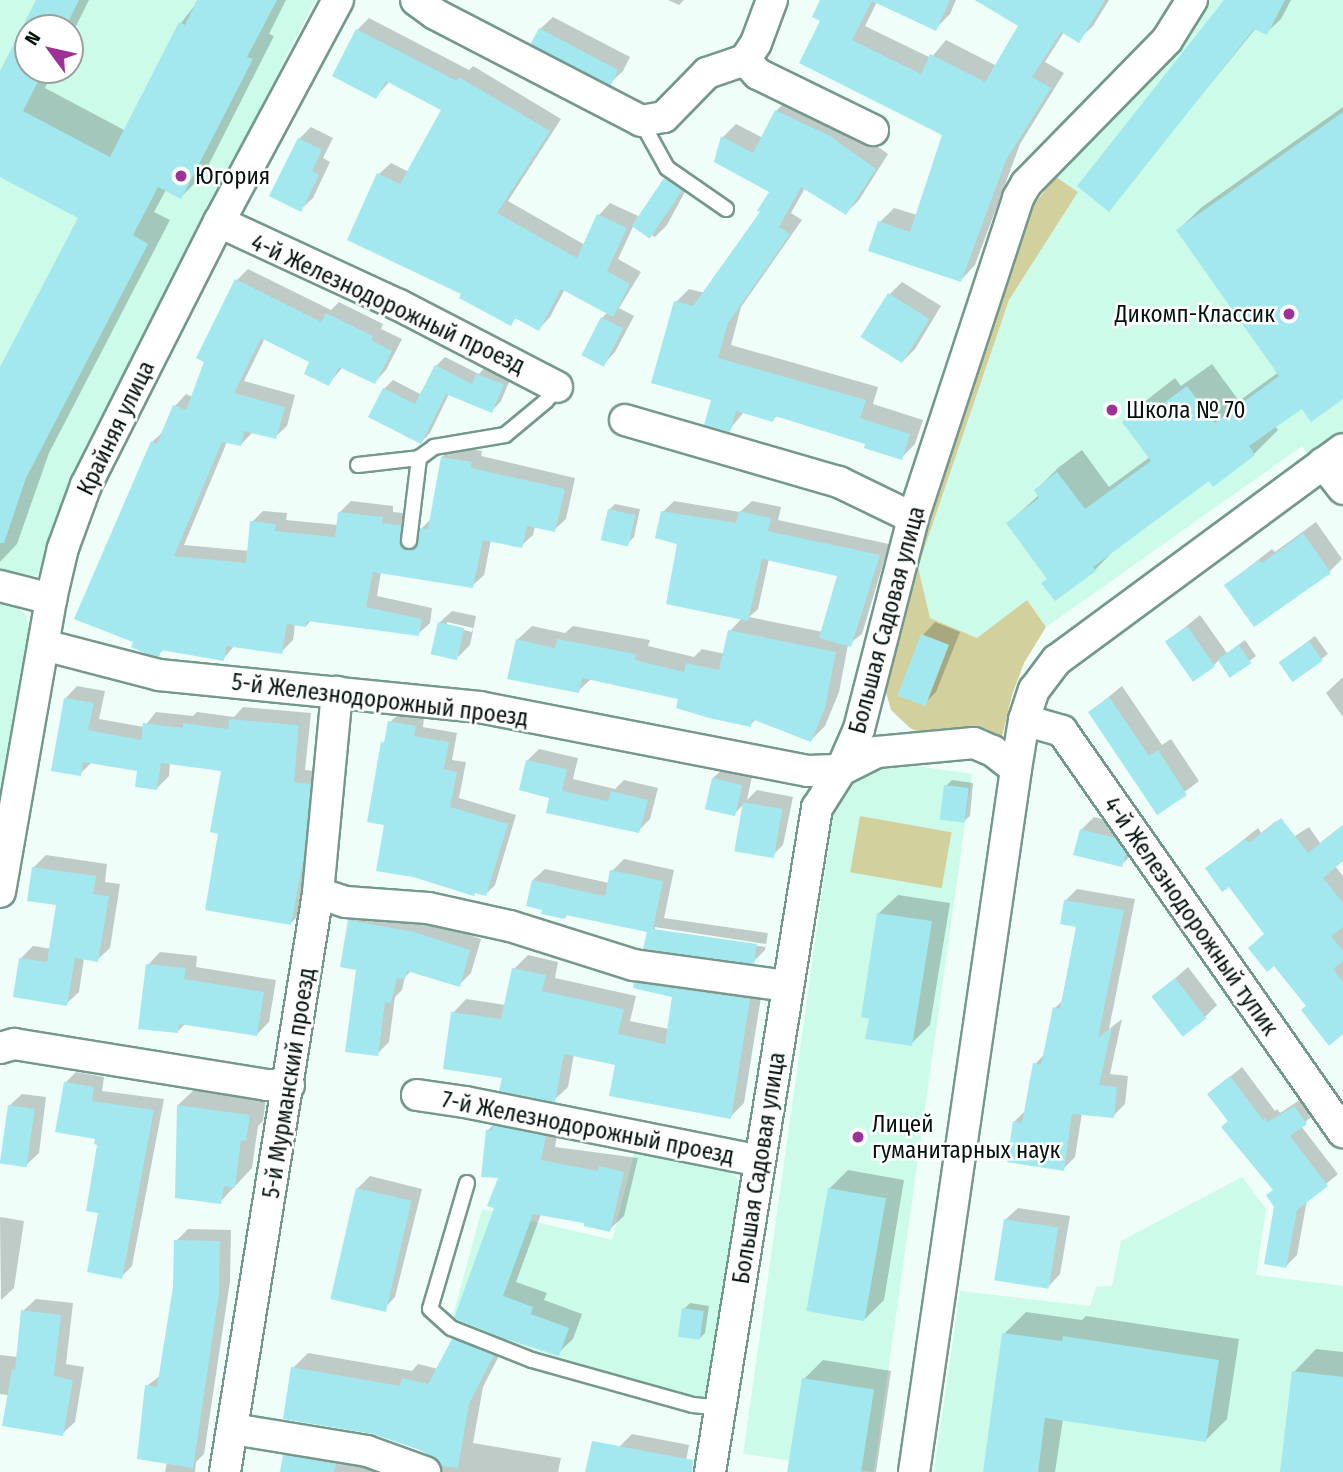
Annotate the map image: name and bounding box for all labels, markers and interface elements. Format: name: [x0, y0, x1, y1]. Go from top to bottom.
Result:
north arrow: [14, 14, 84, 84]
text: N: [20, 27, 45, 49]
place label: Югория: [195, 162, 270, 190]
marker: Югория: [173, 168, 189, 184]
street label: 4-й Железнодорожный проезд: [247, 228, 529, 380]
place label: Дикомп-Классик: [1115, 300, 1275, 328]
marker: Дикомп-Классик: [1281, 306, 1297, 322]
street label: Крайняя улица: [72, 356, 160, 500]
place label: Школа № 70: [1126, 396, 1245, 424]
marker: Школа № 70: [1104, 402, 1120, 418]
street label: Большая Садовая улица: [843, 503, 931, 737]
street label: 5-й Железнодорожный проезд: [230, 668, 530, 732]
street label: 4-й Железнодорожный тупик: [1098, 791, 1284, 1041]
street label: 5-й Мурманский проезд: [257, 966, 321, 1200]
street label: Большая Садовая улица: [727, 1050, 791, 1286]
street label: 7-й Железнодорожный проезд: [440, 1086, 736, 1170]
place label: Лицей гуманитарных наук: [872, 1110, 1060, 1164]
marker: Лицей гуманитарных наук: [850, 1129, 866, 1145]

